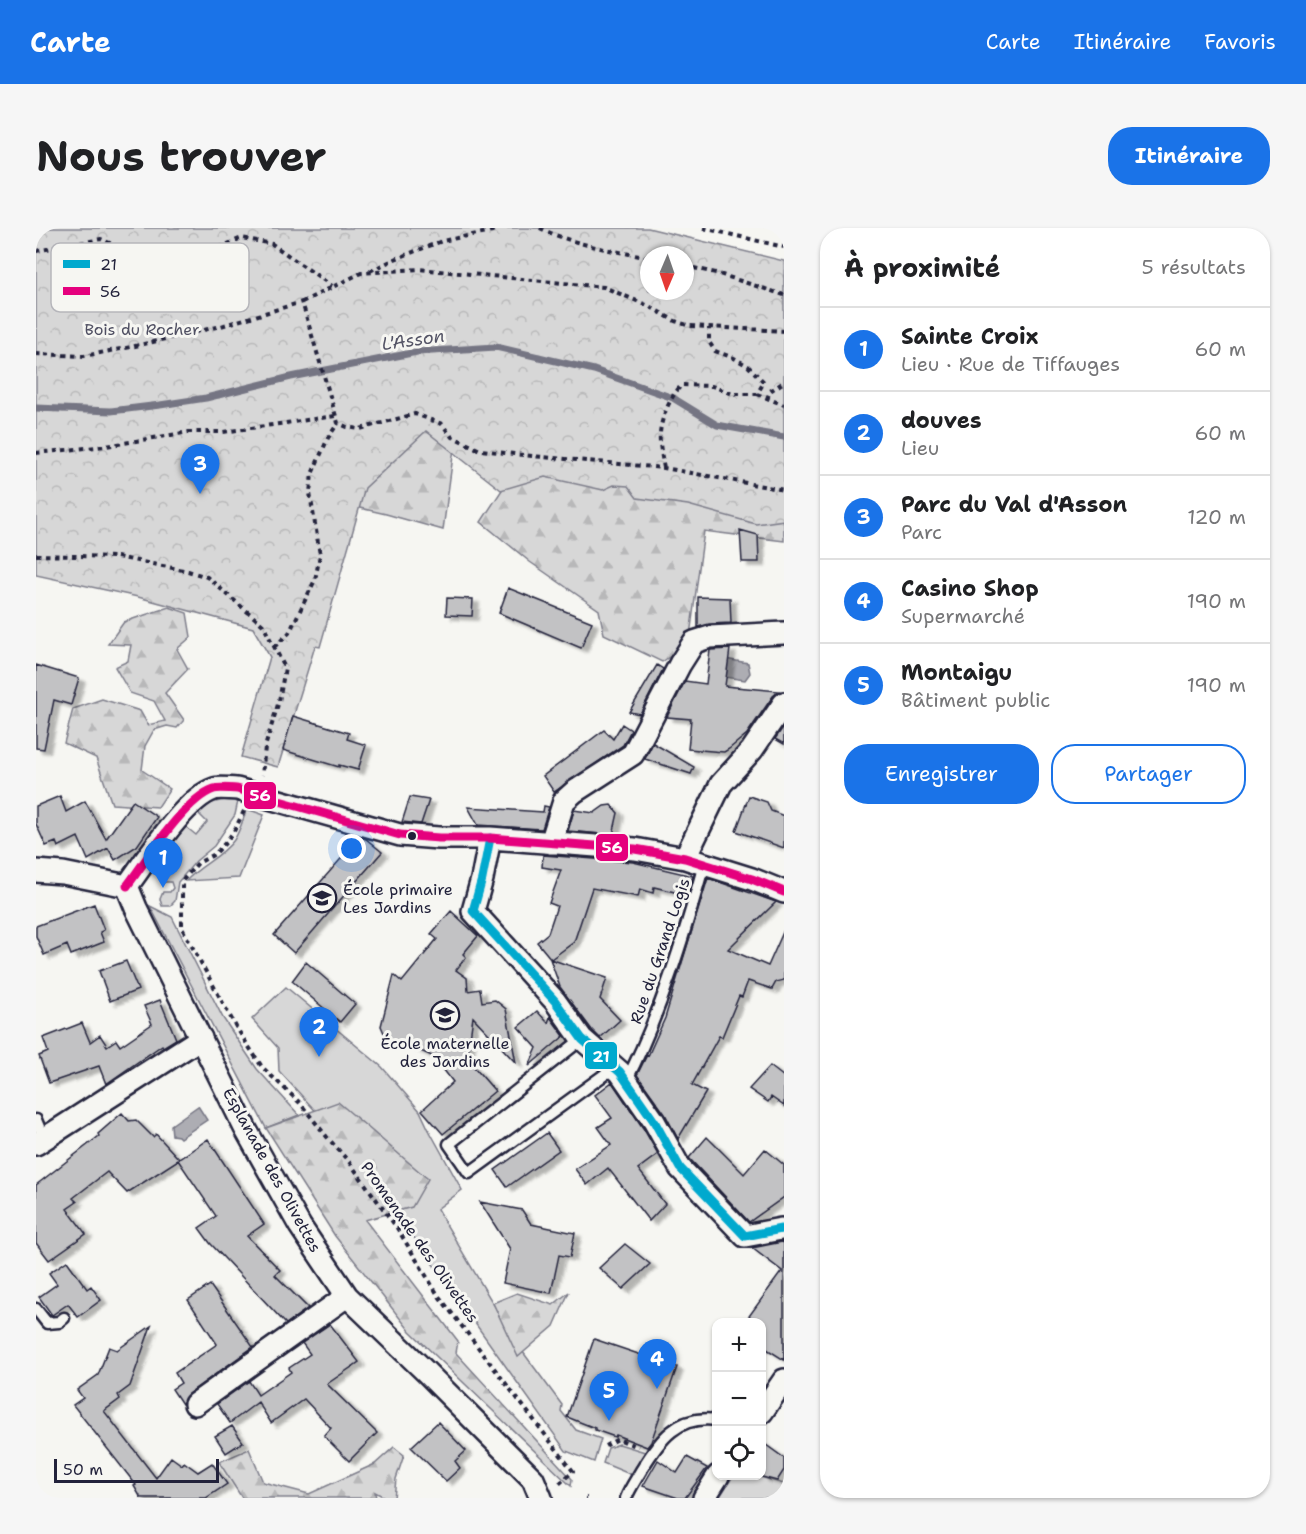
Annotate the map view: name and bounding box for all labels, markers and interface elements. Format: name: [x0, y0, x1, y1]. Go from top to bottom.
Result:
text: Carte: [30, 23, 111, 61]
text: Carte: [986, 28, 1041, 56]
text: Itinéraire: [1074, 28, 1171, 56]
text: Favoris: [1204, 28, 1276, 56]
button: Itinéraire: [1108, 127, 1270, 185]
text: Nous trouver: [36, 128, 326, 184]
legend: [51, 243, 249, 312]
north arrow: [640, 246, 694, 300]
text: À proximité: [844, 250, 1000, 285]
text: 21: [100, 254, 117, 275]
text: 5 résultats: [1141, 254, 1246, 280]
text: 56: [100, 281, 121, 302]
park label: Bois du Rocher: [84, 319, 200, 340]
text: Sainte Croix: [901, 322, 1038, 351]
water label: L'Asson: [380, 324, 446, 356]
text: 1: [859, 336, 868, 362]
text: 60 m: [1194, 336, 1246, 362]
text: Lieu · Rue de Tiffauges: [901, 351, 1120, 377]
text: douves: [901, 406, 981, 435]
text: 2: [857, 420, 871, 446]
text: 60 m: [1194, 420, 1246, 446]
text: Lieu: [901, 435, 939, 461]
pin: 3: [180, 444, 220, 494]
text: Parc du Val d'Asson: [901, 490, 1127, 519]
text: 3: [857, 504, 871, 530]
text: 120 m: [1187, 504, 1246, 530]
text: Parc: [901, 519, 942, 545]
text: Casino Shop: [901, 574, 1039, 603]
text: 4: [857, 588, 871, 614]
text: 190 m: [1187, 588, 1246, 614]
text: Supermarché: [901, 603, 1025, 629]
text: Montaigu: [901, 658, 1012, 687]
text: 5: [857, 672, 870, 698]
text: 190 m: [1187, 672, 1246, 698]
text: Bâtiment public: [901, 687, 1050, 713]
button: Enregistrer: [844, 744, 1039, 804]
button: Partager: [1051, 744, 1246, 804]
line badge: 56: [243, 781, 277, 810]
text: 56: [249, 785, 271, 806]
unlabelled marker: [406, 830, 418, 842]
line badge: 56: [595, 833, 629, 862]
your location: [337, 834, 366, 863]
text: 56: [601, 837, 623, 858]
pin: 1: [144, 838, 182, 888]
street label: Rue du Grand Logis: [625, 875, 695, 1027]
place label: École primaire Les Jardins: [343, 879, 453, 918]
school or university icon: École primaire Les Jardins: [306, 882, 338, 914]
school or university icon: École maternelle des Jardins: [429, 999, 461, 1031]
pin: 2: [300, 1008, 338, 1057]
place label: École maternelle des Jardins: [380, 1033, 510, 1072]
line badge: 21: [584, 1041, 618, 1070]
text: 21: [592, 1046, 610, 1067]
street label: Esplanade des Olivettes: [218, 1084, 326, 1256]
street label: Promenade des Olivettes: [356, 1157, 484, 1327]
map controls: [712, 1318, 766, 1480]
button: +: [712, 1318, 766, 1372]
pin: 4: [638, 1340, 676, 1389]
pin: 5: [590, 1372, 628, 1421]
button: −: [712, 1372, 766, 1426]
button: locate: [712, 1426, 766, 1480]
scale bar: [54, 1456, 219, 1484]
text: 50 m: [63, 1459, 103, 1480]

